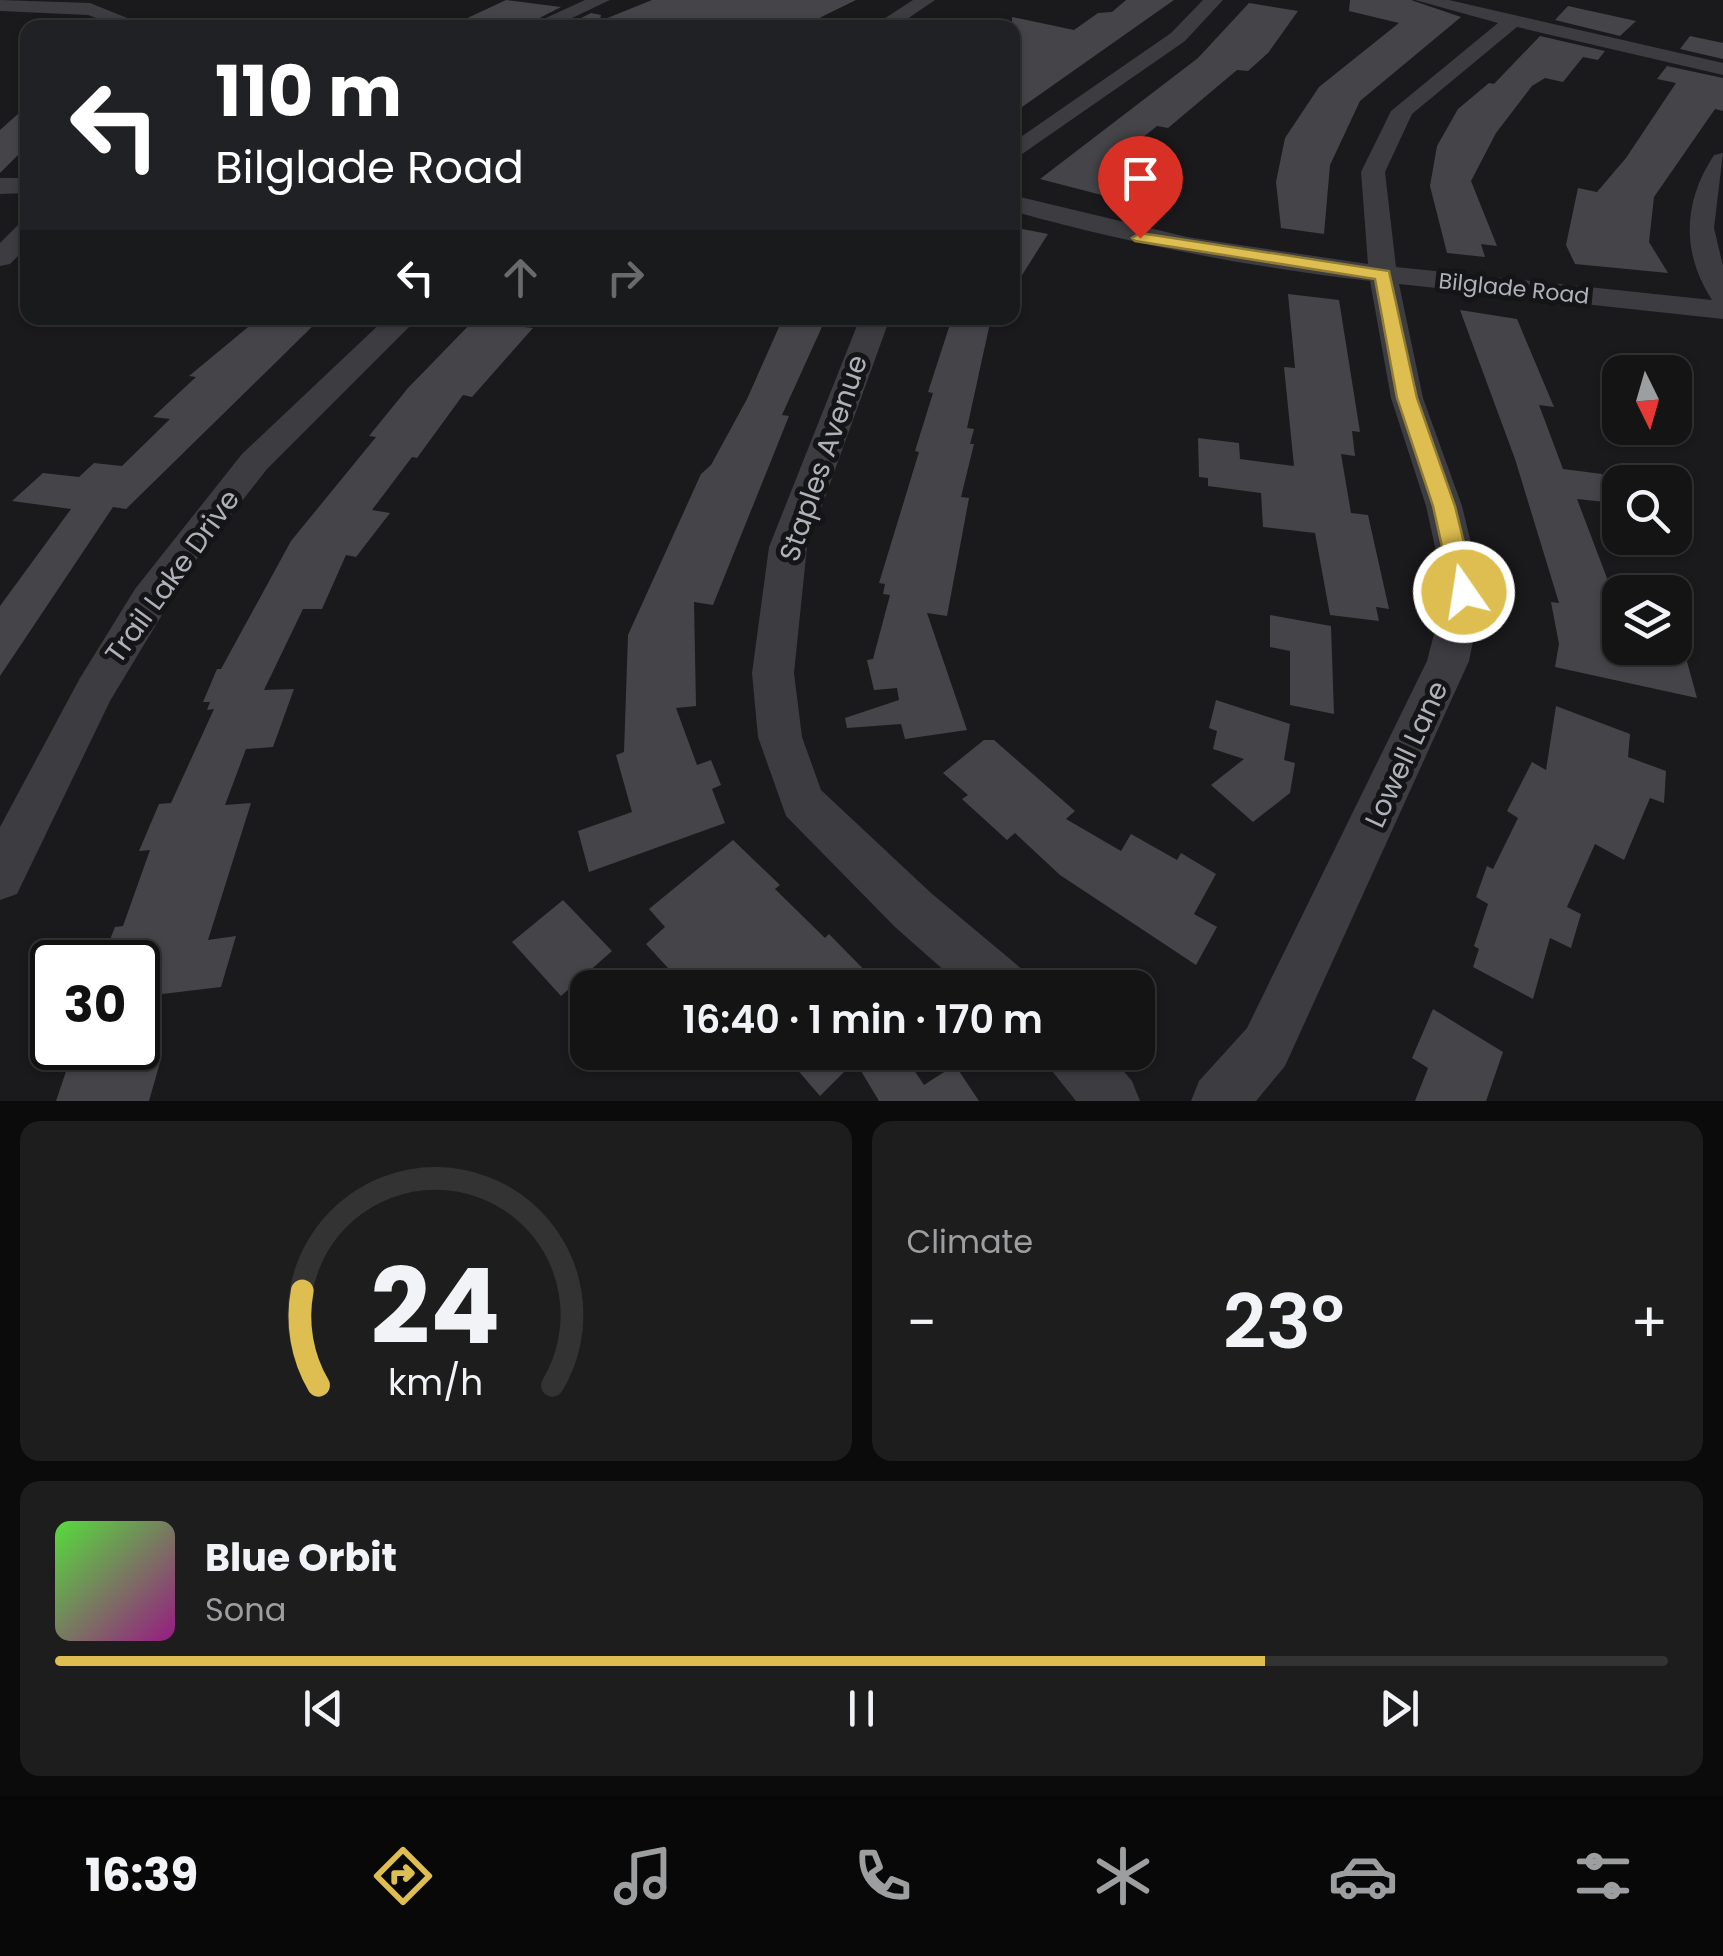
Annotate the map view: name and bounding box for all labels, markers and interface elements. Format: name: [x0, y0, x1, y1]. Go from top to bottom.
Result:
text: 110 m: [215, 42, 402, 141]
icon: left: [50, 60, 180, 190]
text: Bilglade Road: [215, 136, 524, 199]
pin: [1098, 136, 1183, 239]
icon: arrive: [1113, 151, 1168, 206]
icon: left: [388, 250, 443, 305]
icon: ahead: [493, 250, 548, 305]
icon: right: [598, 250, 653, 305]
street label: Bilglade Road: [1437, 265, 1591, 312]
street label: Staples Avenue: [770, 350, 877, 567]
north arrow: [1602, 355, 1692, 445]
map controls: [1602, 355, 1692, 665]
button: search: [1602, 465, 1692, 555]
street label: Trail Lake Drive: [96, 481, 249, 671]
position arrow: [1412, 540, 1516, 644]
button: layers: [1602, 575, 1692, 665]
street label: Lowell Lane: [1355, 674, 1457, 834]
speed limit sign: 30: [30, 940, 160, 1070]
text: 16:40 · 1 min · 170 m: [682, 993, 1043, 1046]
text: Climate: [907, 1219, 1033, 1264]
text: 24: [371, 1234, 501, 1379]
text: 23°: [1223, 1269, 1344, 1374]
text: −: [907, 1284, 937, 1361]
text: +: [1630, 1284, 1668, 1361]
text: km/h: [388, 1357, 483, 1408]
text: Blue Orbit: [205, 1531, 397, 1584]
text: Sona: [205, 1587, 286, 1632]
icon: previous: [296, 1681, 351, 1736]
icon: pause: [834, 1681, 889, 1736]
icon: next: [1372, 1681, 1427, 1736]
icon: directions: [368, 1841, 438, 1911]
icon: music: [608, 1841, 678, 1911]
icon: phone: [848, 1841, 918, 1911]
icon: climate: [1088, 1841, 1158, 1911]
icon: car: [1328, 1841, 1398, 1911]
icon: filters: [1568, 1841, 1638, 1911]
text: 16:39: [85, 1844, 198, 1907]

